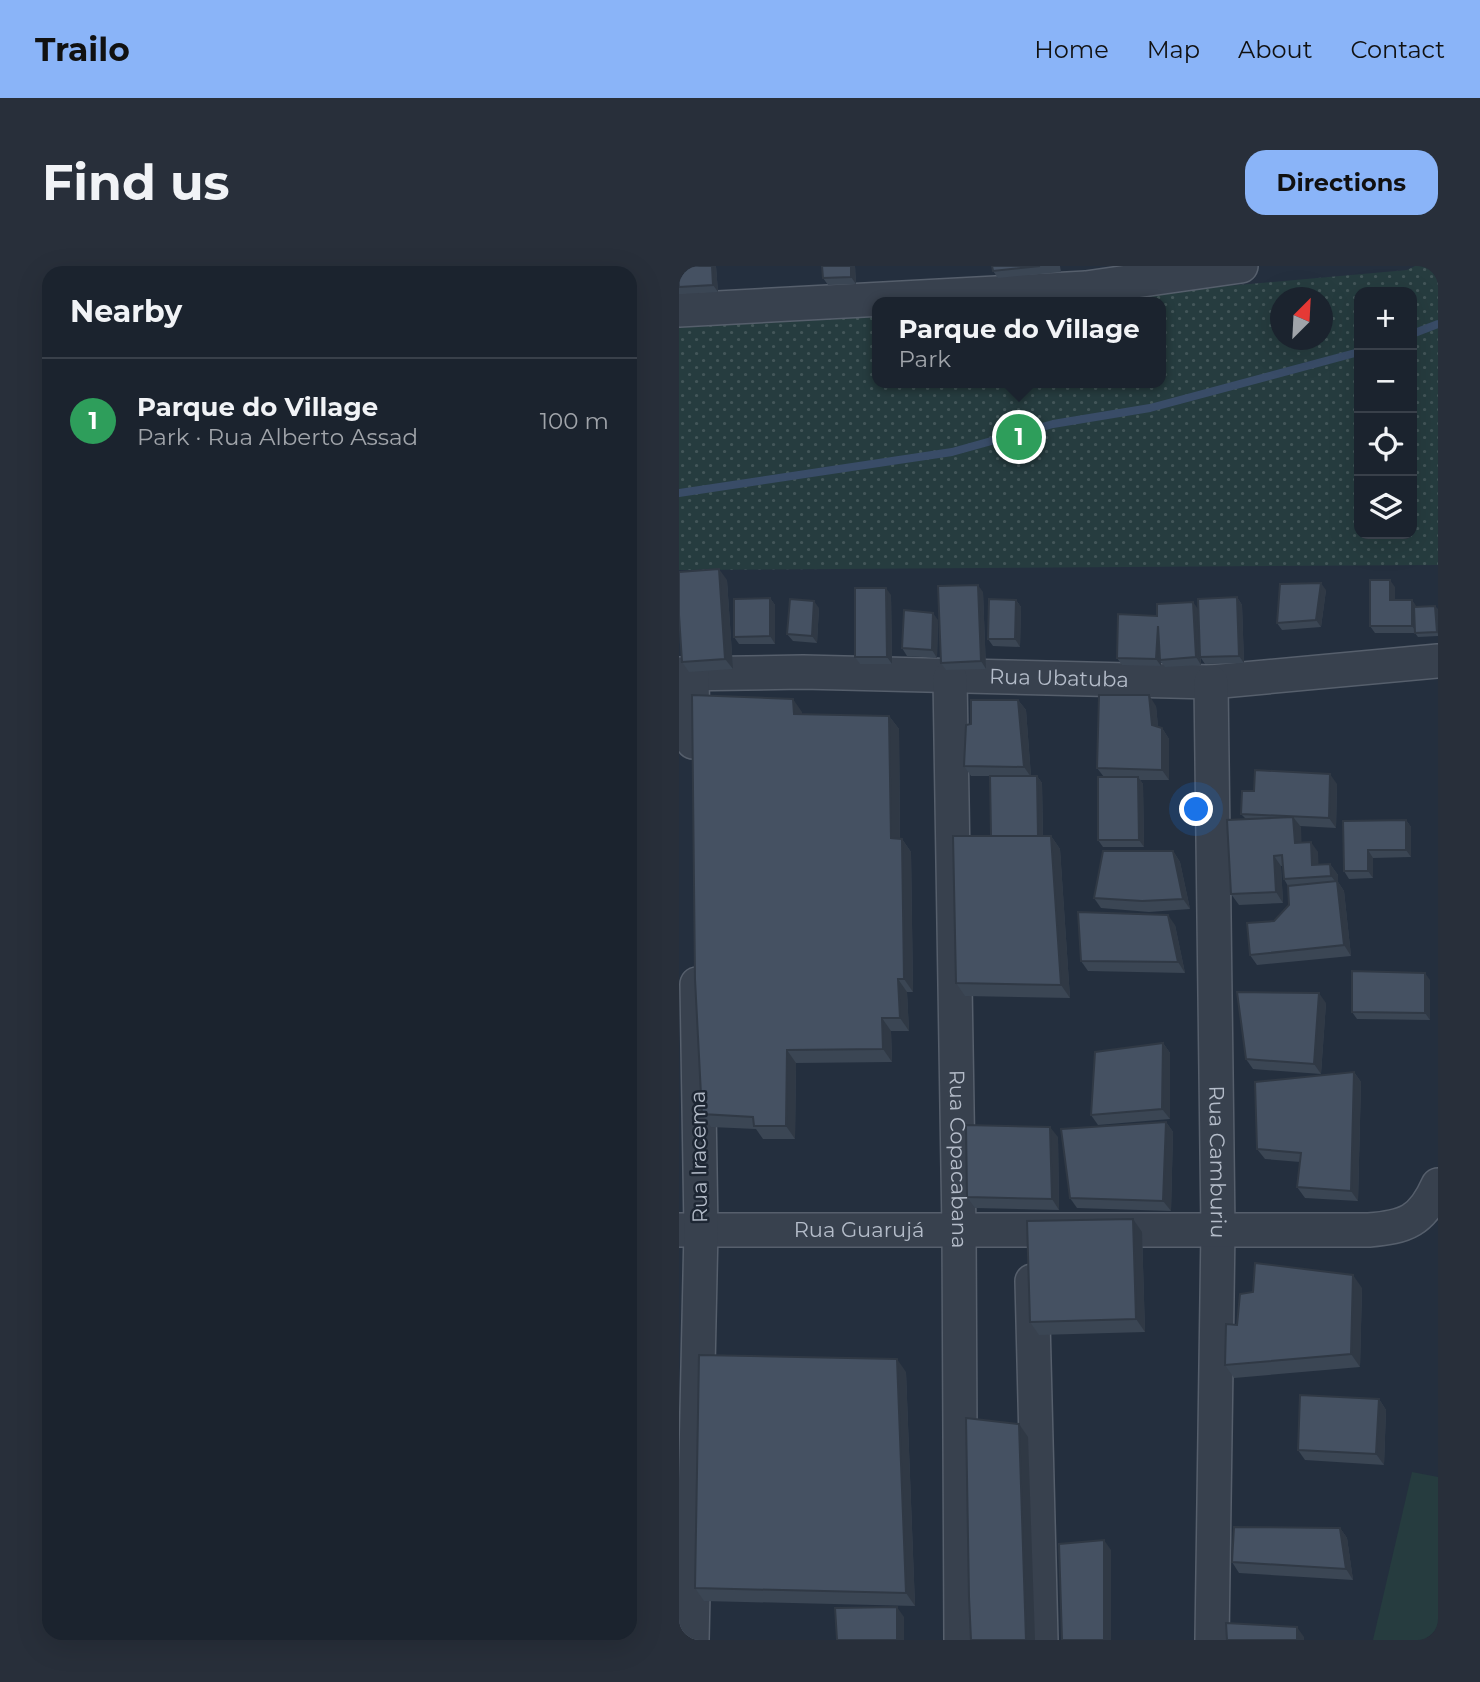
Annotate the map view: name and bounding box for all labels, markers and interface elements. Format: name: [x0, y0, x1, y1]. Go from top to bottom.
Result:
text: Trailo: [35, 29, 130, 69]
text: Home: [1034, 35, 1109, 64]
text: Map: [1147, 35, 1200, 64]
text: About: [1238, 35, 1312, 64]
text: Contact: [1350, 35, 1445, 64]
button: Directions: [1245, 150, 1438, 215]
text: Find us: [42, 153, 230, 212]
north arrow: [1270, 287, 1333, 350]
map controls: [1354, 287, 1417, 539]
button: +: [1354, 287, 1417, 350]
text: Nearby: [70, 293, 182, 330]
popup: [872, 297, 1166, 388]
text: Parque do Village: [898, 313, 1140, 345]
text: Park: [898, 345, 951, 373]
button: −: [1354, 350, 1417, 413]
text: Parque do Village: [137, 391, 378, 423]
text: 1: [88, 407, 98, 435]
text: 100 m: [540, 407, 609, 435]
pin: 1: [996, 411, 1042, 463]
button: locate: [1354, 413, 1417, 476]
text: Park · Rua Alberto Assad: [137, 423, 418, 451]
button: layers: [1354, 476, 1417, 539]
street label: Rua Ubatuba: [989, 664, 1129, 692]
your location: [1179, 792, 1213, 826]
street label: Rua Copacabana: [944, 1069, 972, 1248]
street label: Rua Camburiu: [1204, 1085, 1231, 1239]
street label: Rua Iracema: [685, 1091, 712, 1223]
street label: Rua Guarujá: [794, 1217, 924, 1242]

